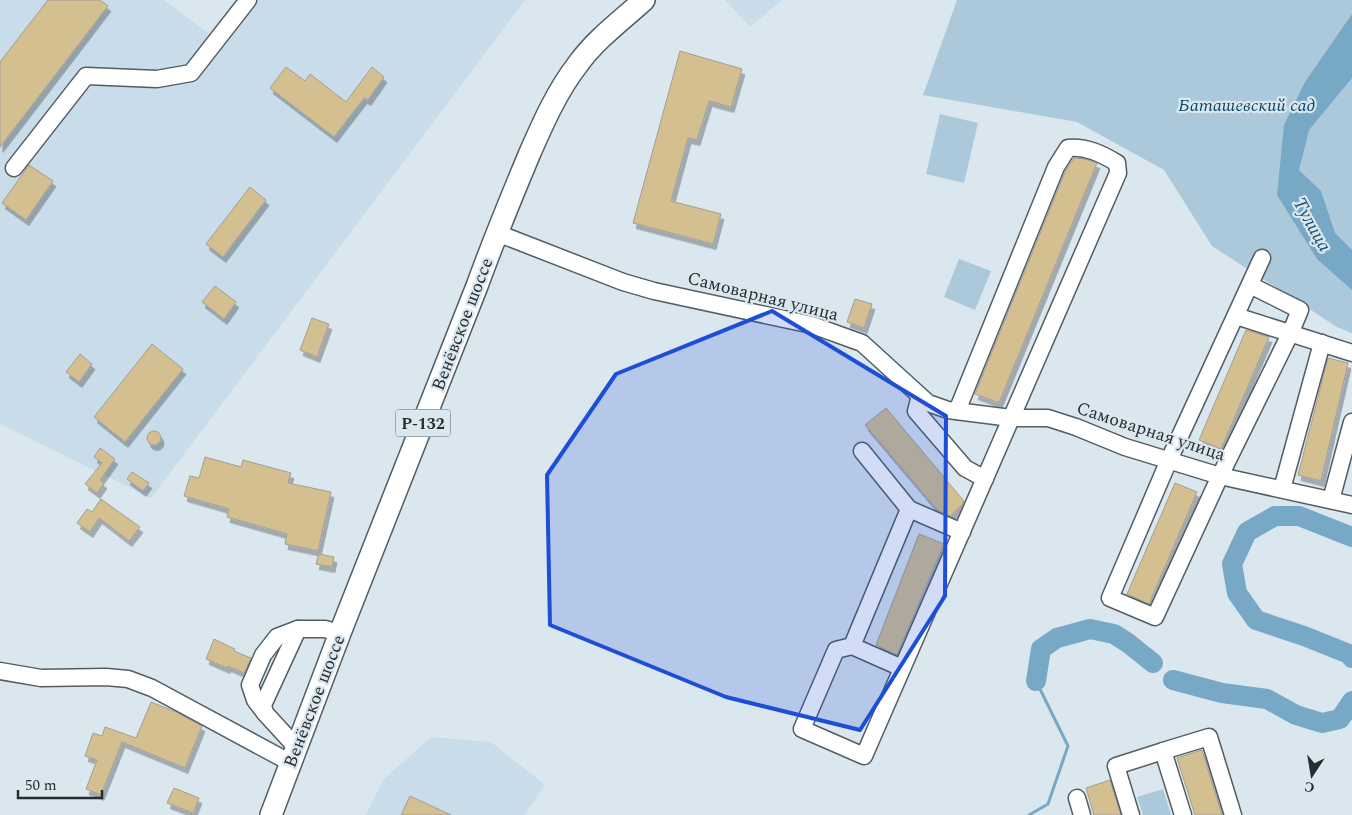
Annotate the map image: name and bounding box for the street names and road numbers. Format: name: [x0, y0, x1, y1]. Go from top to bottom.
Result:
street label: Венёвское шоссе: [425, 254, 500, 395]
street label: Самоварная улица: [684, 265, 842, 328]
street label: Самоварная улица: [1073, 395, 1229, 468]
road number: Р-132: [396, 409, 450, 436]
street label: Венёвское шоссе: [277, 631, 352, 772]

